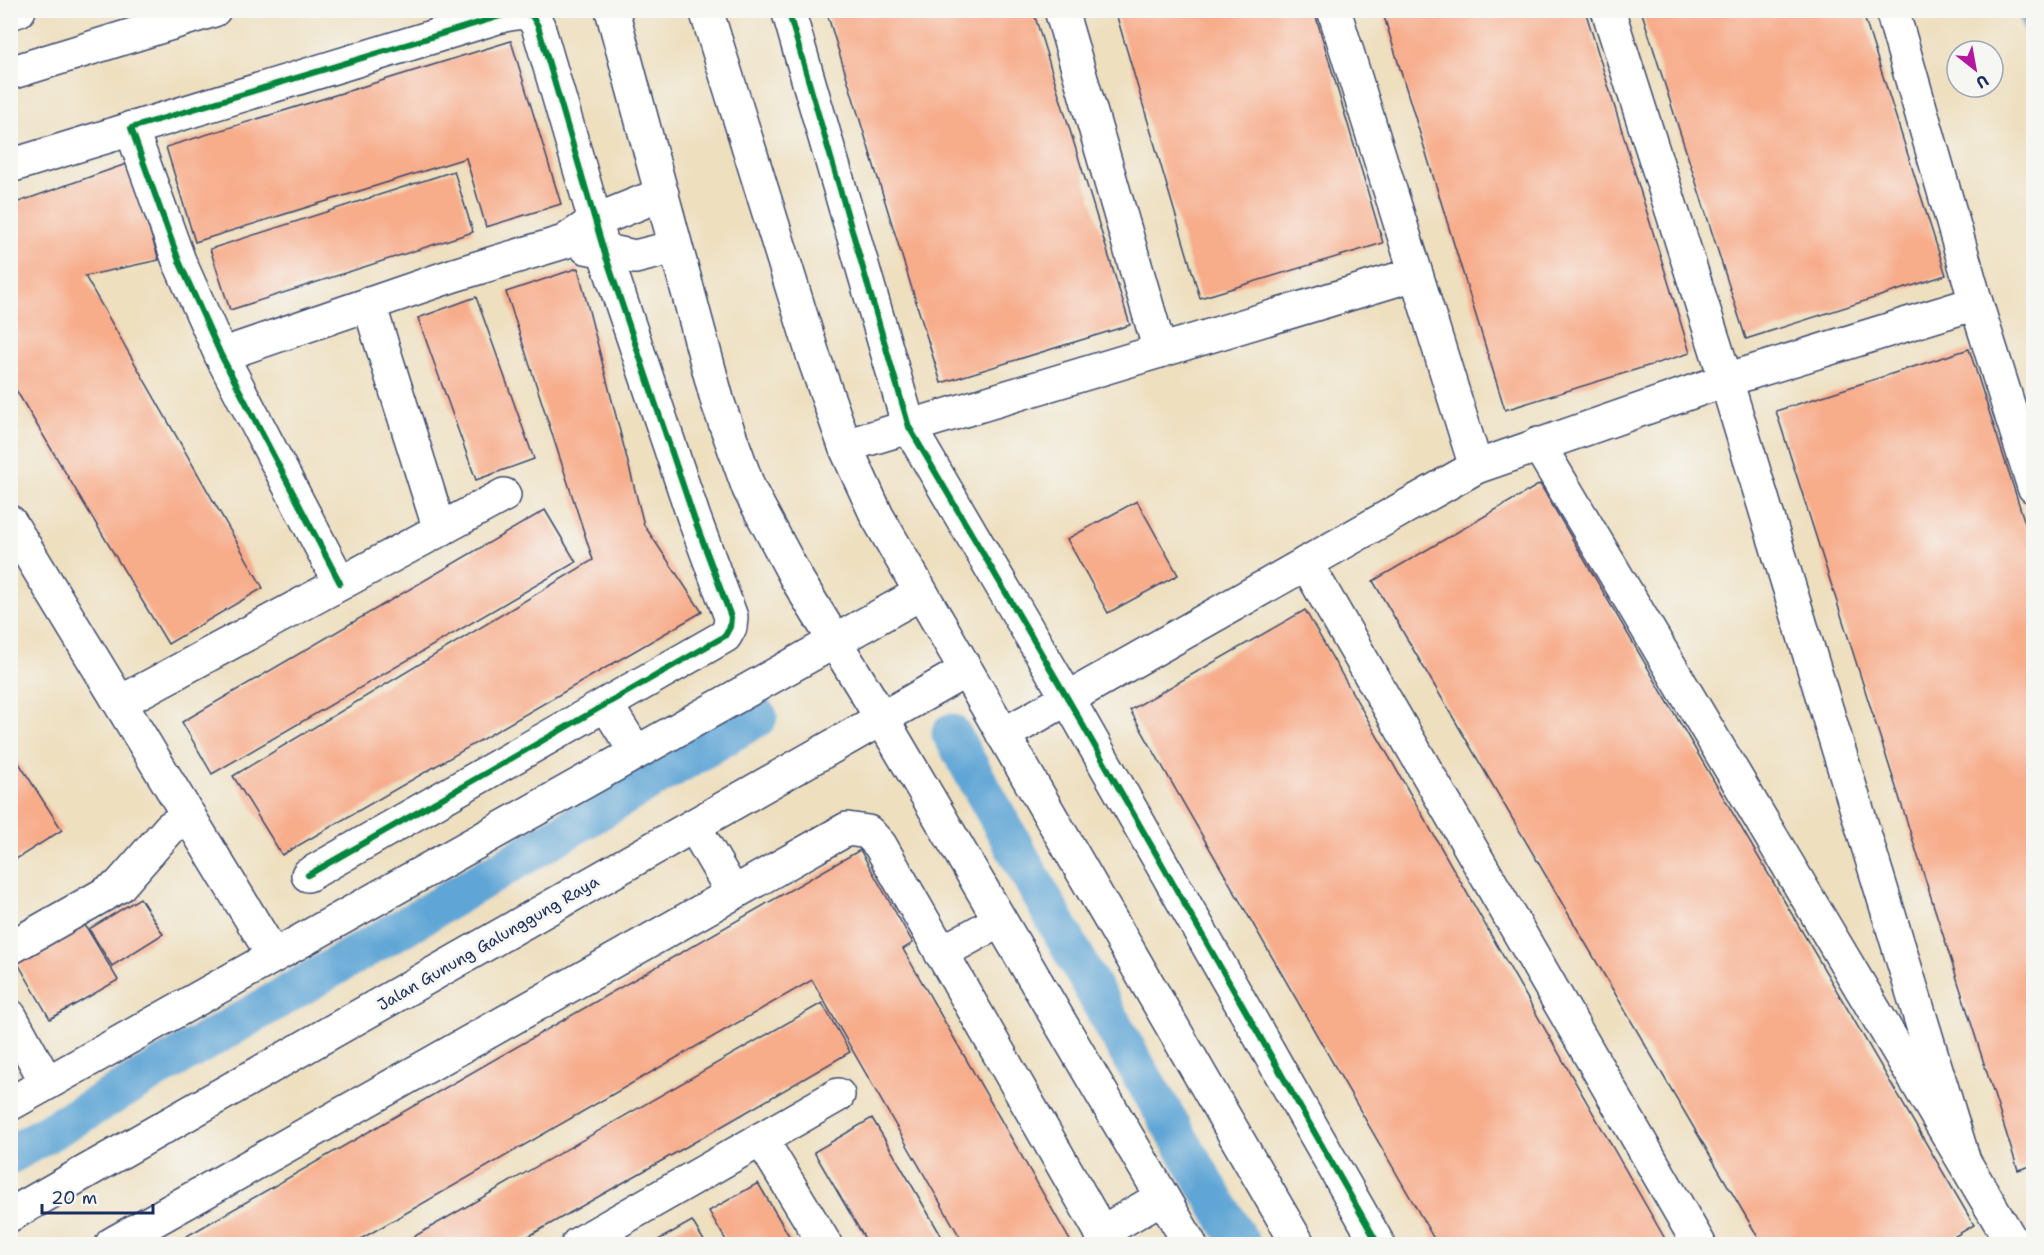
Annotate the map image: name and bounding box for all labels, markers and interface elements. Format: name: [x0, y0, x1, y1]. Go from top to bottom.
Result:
north arrow: [1945, 39, 2005, 99]
text: U: [1972, 70, 1993, 93]
street label: Jalan Gunung Galunggung Raya: [373, 871, 603, 1015]
scale bar: [42, 1177, 153, 1215]
text: 20 m: [51, 1186, 97, 1210]

